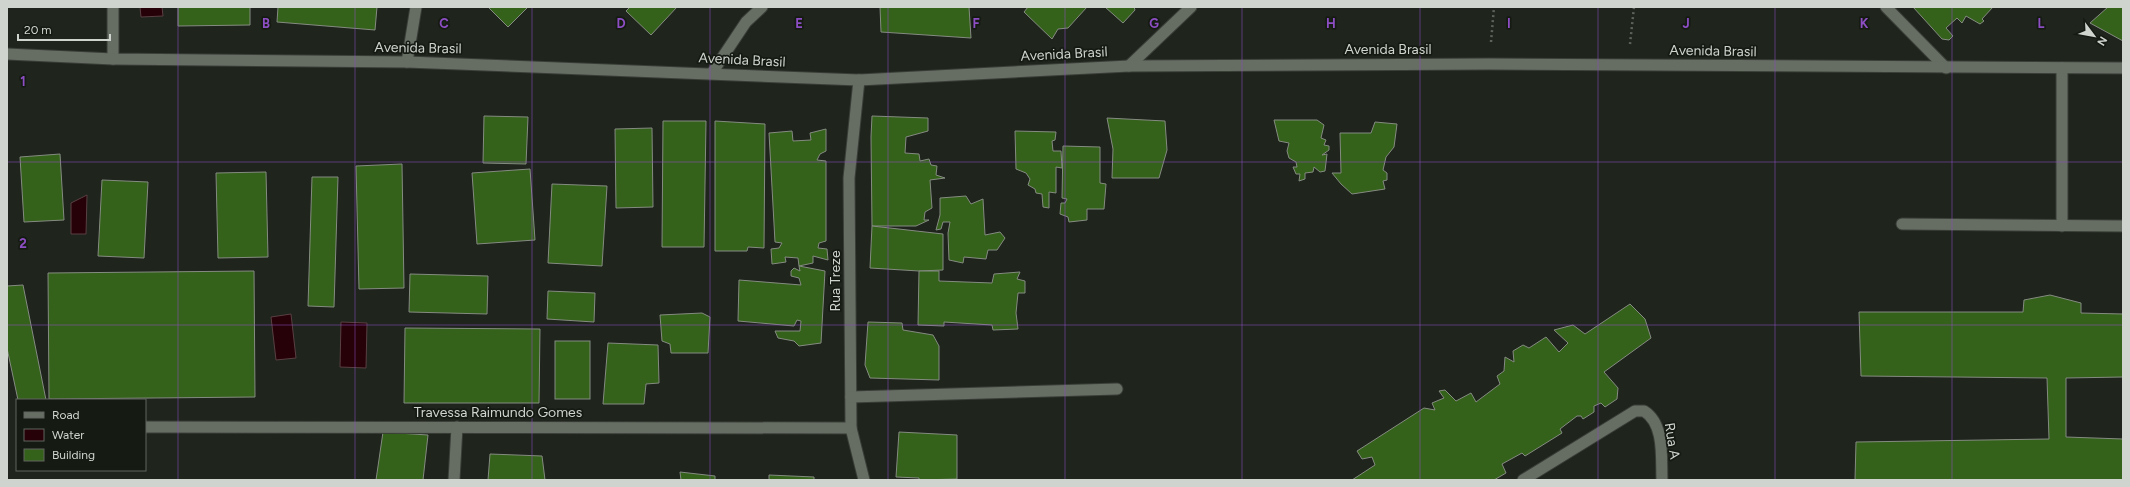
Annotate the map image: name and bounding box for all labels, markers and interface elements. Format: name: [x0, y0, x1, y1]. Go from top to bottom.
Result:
scale bar: [18, 16, 110, 42]
text: B: [262, 16, 270, 31]
text: C: [439, 16, 449, 31]
text: D: [616, 16, 626, 31]
text: E: [795, 16, 803, 31]
text: F: [972, 16, 980, 31]
text: G: [1149, 16, 1159, 31]
text: H: [1326, 16, 1336, 31]
text: I: [1507, 16, 1511, 31]
text: J: [1682, 16, 1690, 31]
text: K: [1860, 16, 1869, 31]
text: L: [2038, 16, 2045, 31]
north arrow: [2074, 16, 2114, 56]
text: 20 m: [24, 23, 52, 37]
text: N: [2094, 34, 2110, 48]
street label: Avenida Brasil: [374, 39, 462, 57]
street label: Avenida Brasil: [1344, 41, 1432, 58]
street label: Avenida Brasil: [1669, 42, 1757, 60]
street label: Avenida Brasil: [1020, 43, 1108, 65]
street label: Avenida Brasil: [698, 49, 786, 71]
text: 1: [20, 74, 26, 89]
text: 2: [19, 236, 27, 251]
street label: Rua Treze: [827, 250, 844, 312]
legend: [16, 399, 146, 471]
street label: Travessa Raimundo Gomes: [414, 404, 582, 421]
text: Road: [52, 408, 80, 422]
street label: Rua A: [1661, 422, 1683, 461]
text: Water: [52, 428, 84, 442]
text: Building: [52, 448, 95, 462]

